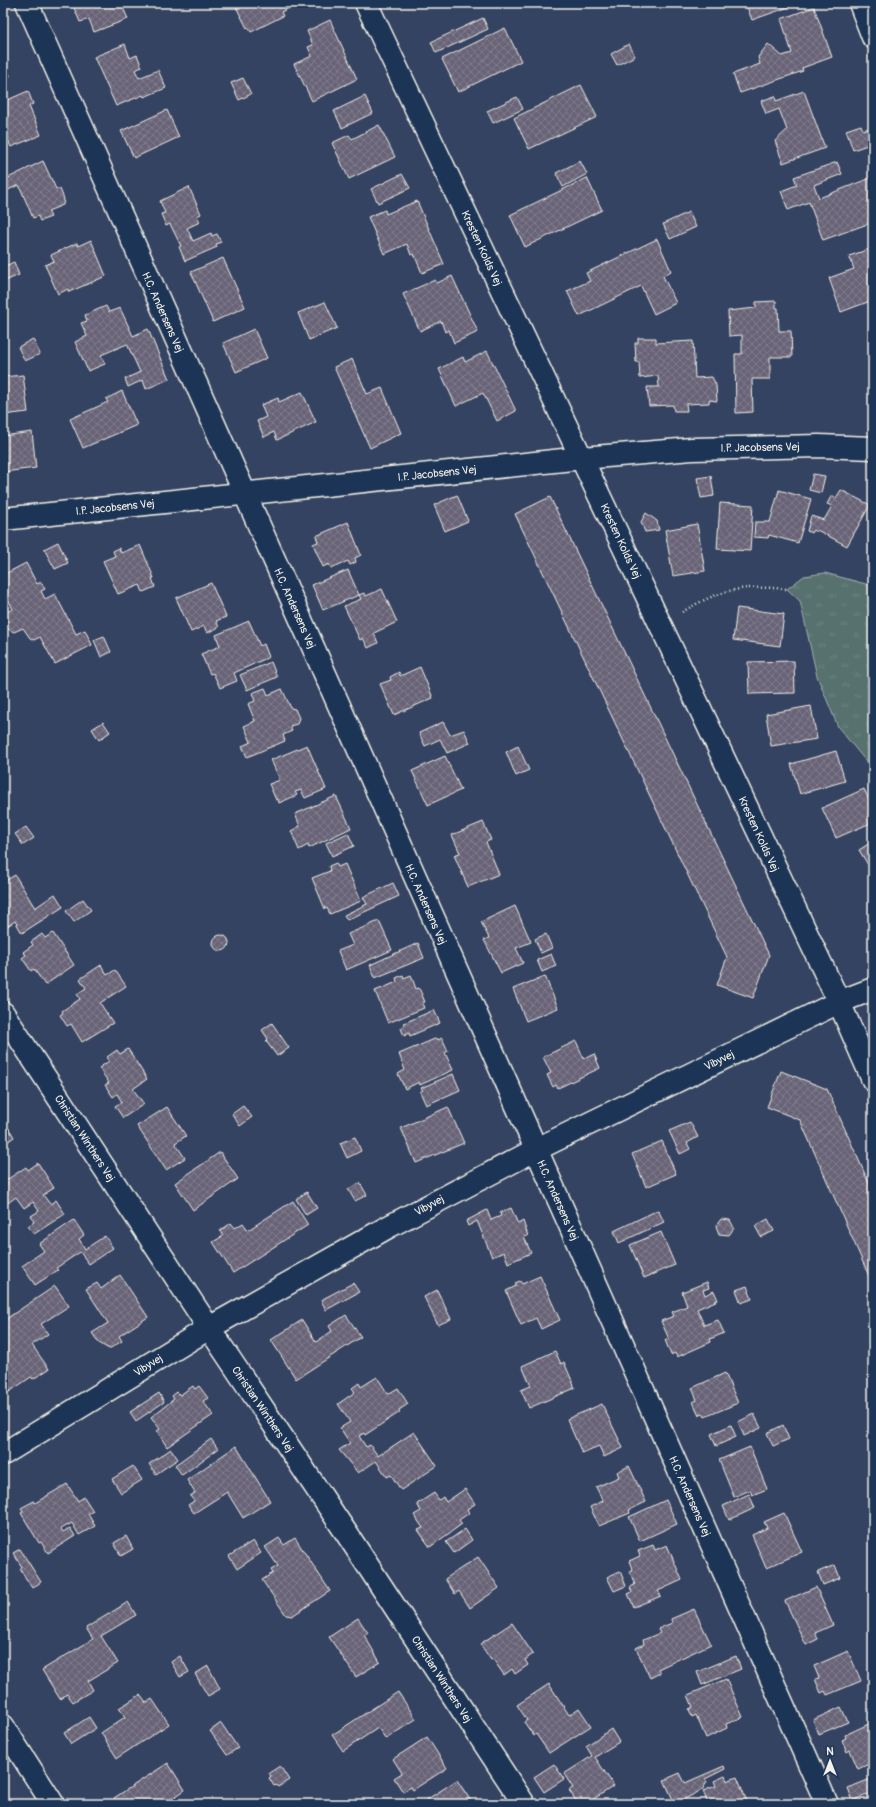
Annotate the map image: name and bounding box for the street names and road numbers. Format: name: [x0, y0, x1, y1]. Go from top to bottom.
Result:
street label: Kresten Kolds Vej: [458, 209, 505, 288]
street label: H.C. Andersens Vej: [139, 270, 186, 355]
street label: I.P. Jacobsens Vej: [720, 440, 800, 455]
street label: I.P. Jacobsens Vej: [397, 463, 477, 484]
street label: I.P. Jacobsens Vej: [75, 497, 155, 518]
street label: Kresten Kolds Vej: [597, 502, 644, 581]
street label: H.C. Andersens Vej: [271, 566, 318, 651]
street label: Kresten Kolds Vej: [735, 795, 782, 874]
street label: H.C. Andersens Vej: [402, 862, 449, 947]
street label: Vibyvej: [702, 1048, 736, 1073]
street label: Christian Winthers Vej: [52, 1093, 117, 1184]
street label: H.C. Andersens Vej: [534, 1158, 581, 1243]
street label: Vibyvej: [412, 1192, 446, 1219]
street label: Vibyvej: [131, 1352, 165, 1379]
street label: Christian Winthers Vej: [229, 1364, 296, 1455]
street label: H.C. Andersens Vej: [666, 1454, 713, 1539]
street label: Christian Winthers Vej: [409, 1634, 474, 1725]

